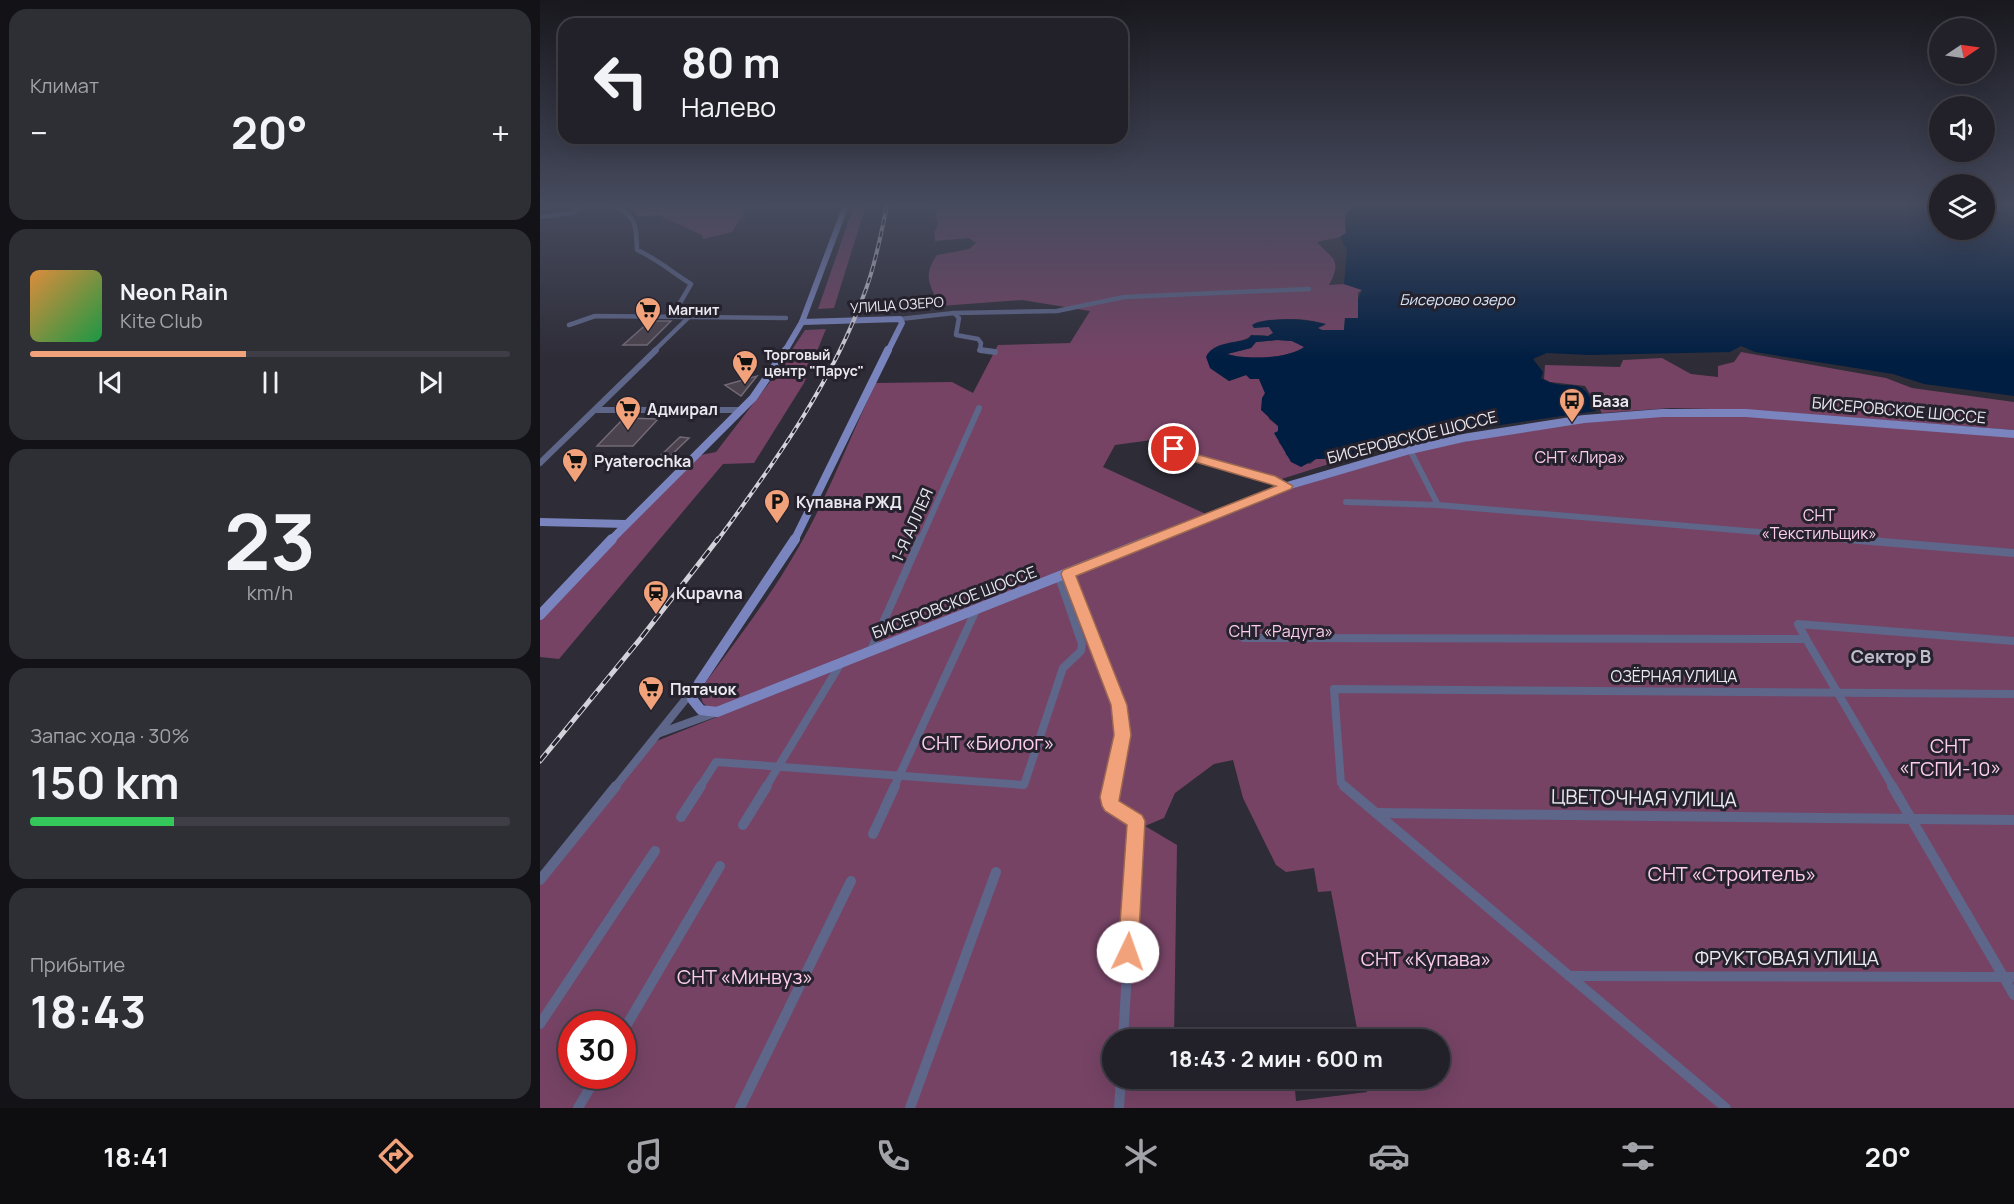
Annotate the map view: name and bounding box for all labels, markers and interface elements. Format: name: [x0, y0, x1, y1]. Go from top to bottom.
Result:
north arrow: [1929, 18, 1995, 84]
map controls: [1929, 18, 1995, 240]
text: 80 m: [681, 33, 781, 91]
icon: left: [582, 42, 660, 120]
text: Климат: [30, 72, 99, 99]
text: Налево: [681, 88, 776, 125]
button: sound: [1929, 96, 1995, 162]
text: 20°: [231, 101, 308, 163]
text: −: [30, 110, 48, 155]
text: +: [491, 110, 510, 155]
button: layers: [1929, 174, 1995, 240]
text: Neon Rain: [120, 277, 228, 307]
water label: Бисерово озеро: [1399, 289, 1516, 310]
street label: УЛИЦА ОЗЕРО: [849, 292, 944, 317]
supermarket icon: Магнит: [633, 295, 663, 333]
place label: Магнит: [668, 300, 720, 319]
text: Kite Club: [120, 307, 203, 334]
place label: Торговый центр "Парус": [764, 345, 864, 380]
supermarket icon: Торговый центр "Парус": [730, 348, 760, 386]
icon: previous: [94, 366, 127, 399]
icon: pause: [254, 366, 287, 399]
icon: next: [414, 366, 447, 399]
bus stop icon: База: [1557, 386, 1587, 424]
place label: База: [1592, 390, 1629, 412]
street label: БИСЕРОВСКОЕ ШОССЕ: [1811, 391, 1987, 429]
supermarket icon: Адмирал: [613, 394, 643, 432]
place label: Адмирал: [647, 398, 718, 420]
street label: БИСЕРОВСКОЕ ШОССЕ: [1325, 405, 1499, 469]
pin: [1148, 423, 1199, 474]
icon: arrive: [1157, 432, 1190, 465]
supermarket icon: Pyaterochka: [560, 446, 590, 484]
park label: СНТ «Лира»: [1535, 446, 1625, 468]
place label: Pyaterochka: [594, 450, 691, 472]
street label: 1-Я АЛЛЕЯ: [886, 485, 938, 565]
text: 23: [224, 487, 316, 593]
parking icon: Купавна РЖД: [762, 487, 792, 525]
place label: Купавна РЖД: [796, 491, 902, 513]
park label: СНТ «Текстильщик»: [1761, 504, 1877, 544]
street label: БИСЕРОВСКОЕ ШОССЕ: [869, 560, 1039, 644]
station icon: Kupavna: [641, 578, 671, 616]
text: km/h: [247, 579, 293, 606]
place label: Kupavna: [676, 582, 743, 604]
park label: СНТ «Радуга»: [1229, 620, 1333, 642]
district label: Сектор В: [1851, 644, 1931, 668]
street label: ОЗЁРНАЯ УЛИЦА: [1611, 665, 1737, 687]
supermarket icon: Пятачок: [636, 674, 666, 712]
place label: Пятачок: [670, 678, 737, 700]
text: Запас хода · 30%: [30, 722, 189, 749]
park label: СНТ «Биолог»: [922, 729, 1054, 756]
park label: СНТ «ГСПИ-10»: [1899, 732, 2001, 782]
text: 150 km: [30, 751, 179, 813]
street label: ЦВЕТОЧНАЯ УЛИЦА: [1551, 782, 1738, 813]
park label: СНТ «Строитель»: [1648, 860, 1816, 887]
position arrow: [1096, 920, 1160, 984]
street label: ФРУКТОВАЯ УЛИЦА: [1695, 944, 1879, 971]
park label: СНТ «Купава»: [1361, 945, 1491, 972]
text: Прибытие: [30, 951, 125, 978]
park label: СНТ «Минвуз»: [677, 963, 813, 990]
text: 18:43: [30, 980, 146, 1042]
speed limit sign: 30: [558, 1011, 636, 1089]
text: 18:43 · 2 мин · 600 m: [1169, 1044, 1383, 1074]
icon: directions: [375, 1135, 417, 1177]
icon: music: [624, 1135, 666, 1177]
icon: phone: [872, 1135, 914, 1177]
icon: climate: [1120, 1135, 1162, 1177]
icon: car: [1368, 1135, 1410, 1177]
icon: filters: [1617, 1135, 1659, 1177]
text: 18:41: [103, 1138, 169, 1175]
text: 20°: [1865, 1138, 1911, 1175]

